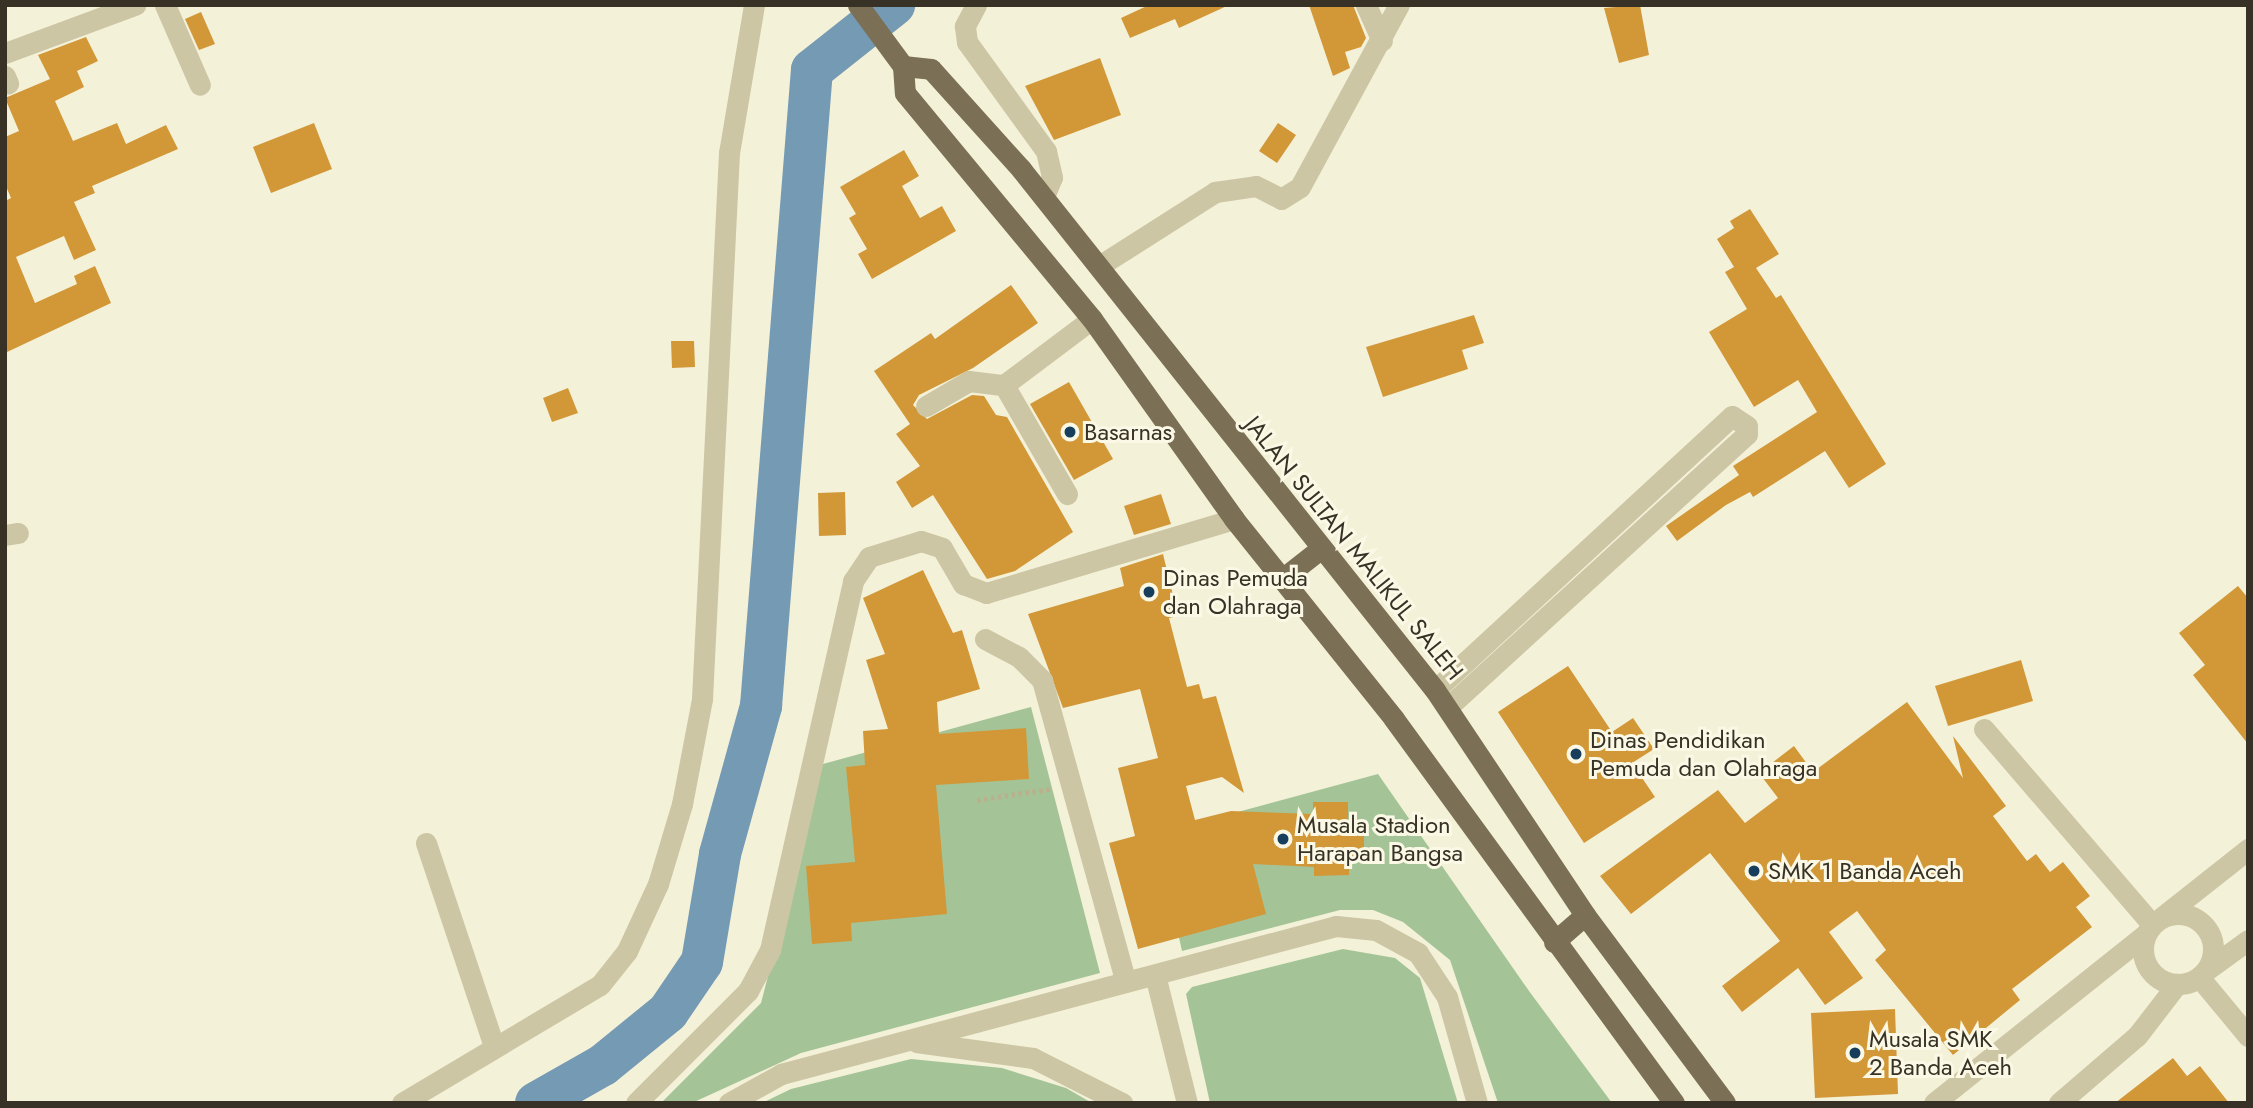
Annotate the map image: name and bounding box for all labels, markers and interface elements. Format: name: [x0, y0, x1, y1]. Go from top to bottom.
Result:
street label: JALAN SULTAN MALIKUL SALEH: [1239, 410, 1469, 686]
place label: Basarnas: [1084, 418, 1172, 446]
marker: Basarnas: [1062, 424, 1078, 440]
place label: Dinas Pemuda dan Olahraga: [1163, 564, 1308, 620]
marker: Dinas Pemuda dan Olahraga: [1141, 584, 1157, 600]
place label: Dinas Pendidikan Pemuda dan Olahraga: [1590, 726, 1817, 782]
marker: Dinas Pendidikan Pemuda dan Olahraga: [1568, 746, 1584, 762]
place label: Musala Stadion Harapan Bangsa: [1297, 811, 1463, 867]
marker: Musala Stadion Harapan Bangsa: [1275, 831, 1291, 847]
place label: SMK 1 Banda Aceh: [1768, 857, 1962, 885]
marker: SMK 1 Banda Aceh: [1746, 863, 1762, 879]
place label: Musala SMK 2 Banda Aceh: [1869, 1025, 2012, 1081]
marker: Musala SMK 2 Banda Aceh: [1847, 1045, 1863, 1061]

